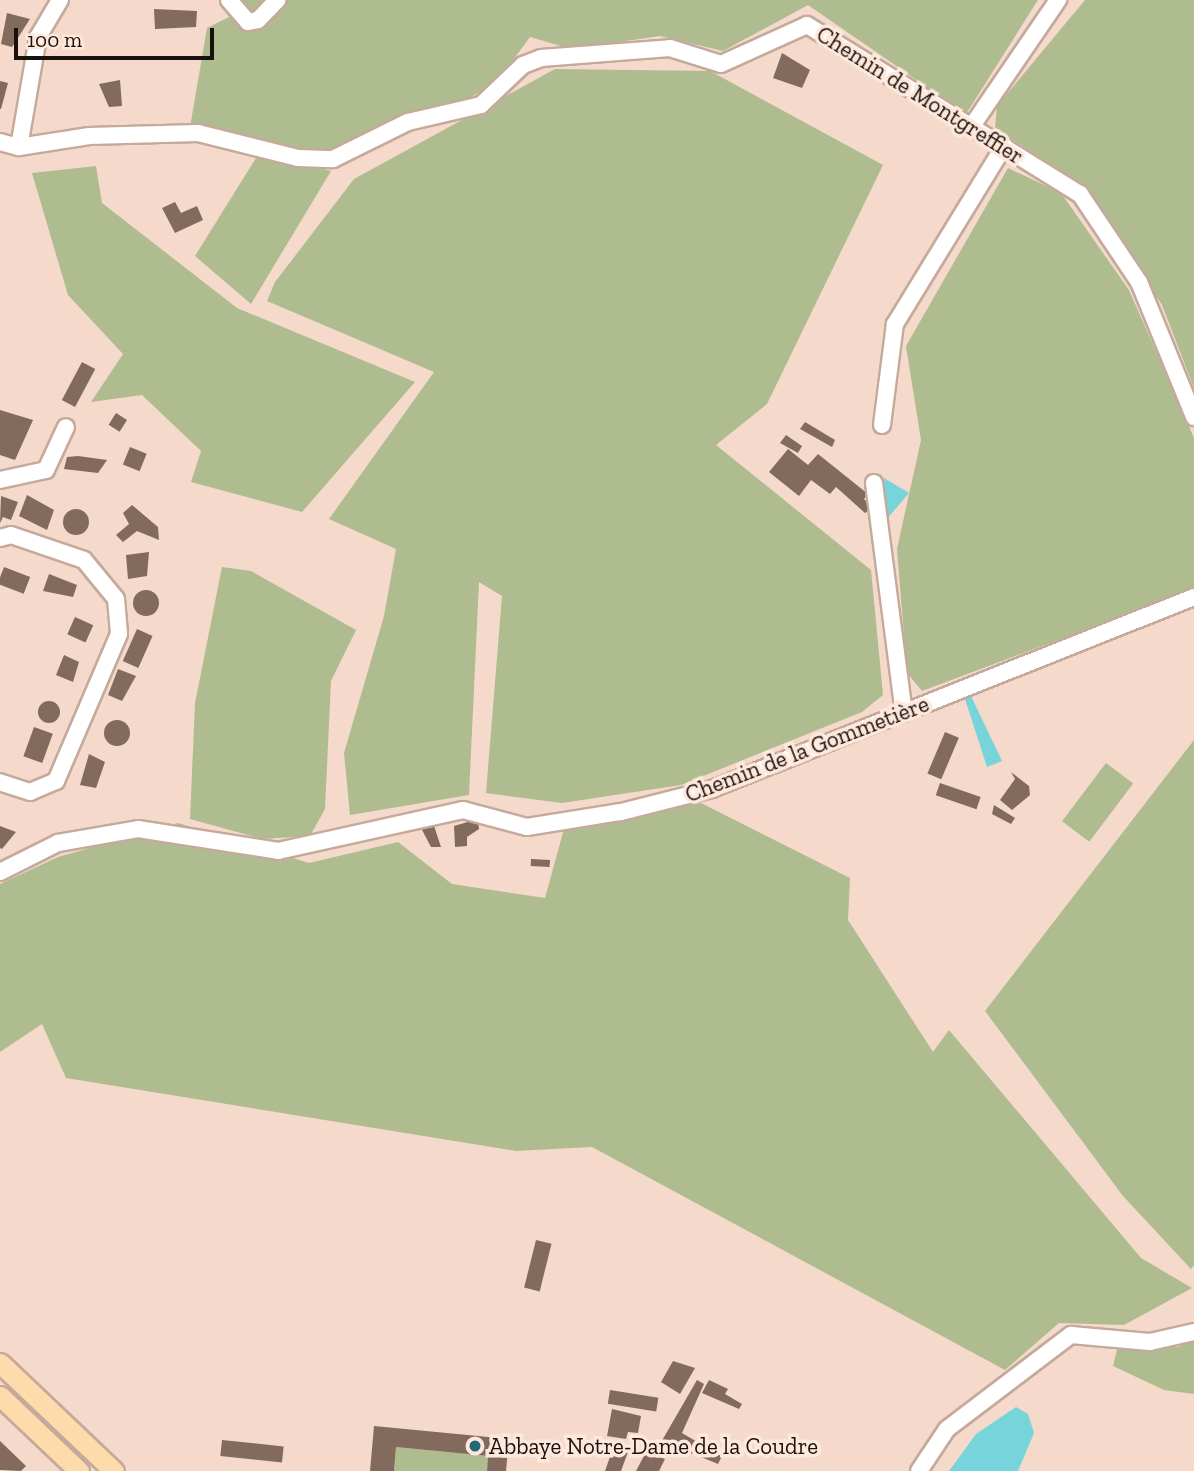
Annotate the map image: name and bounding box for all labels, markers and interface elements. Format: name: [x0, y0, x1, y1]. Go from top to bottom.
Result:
scale bar: [18, 14, 217, 58]
street label: Chemin de Montgreffier: [812, 20, 1028, 170]
text: 100 m: [27, 27, 82, 52]
street label: Chemin de la Gommetière: [681, 690, 933, 808]
place label: Abbaye Notre-Dame de la Coudre: [489, 1432, 818, 1460]
marker: Abbaye Notre-Dame de la Coudre: [467, 1438, 483, 1454]

